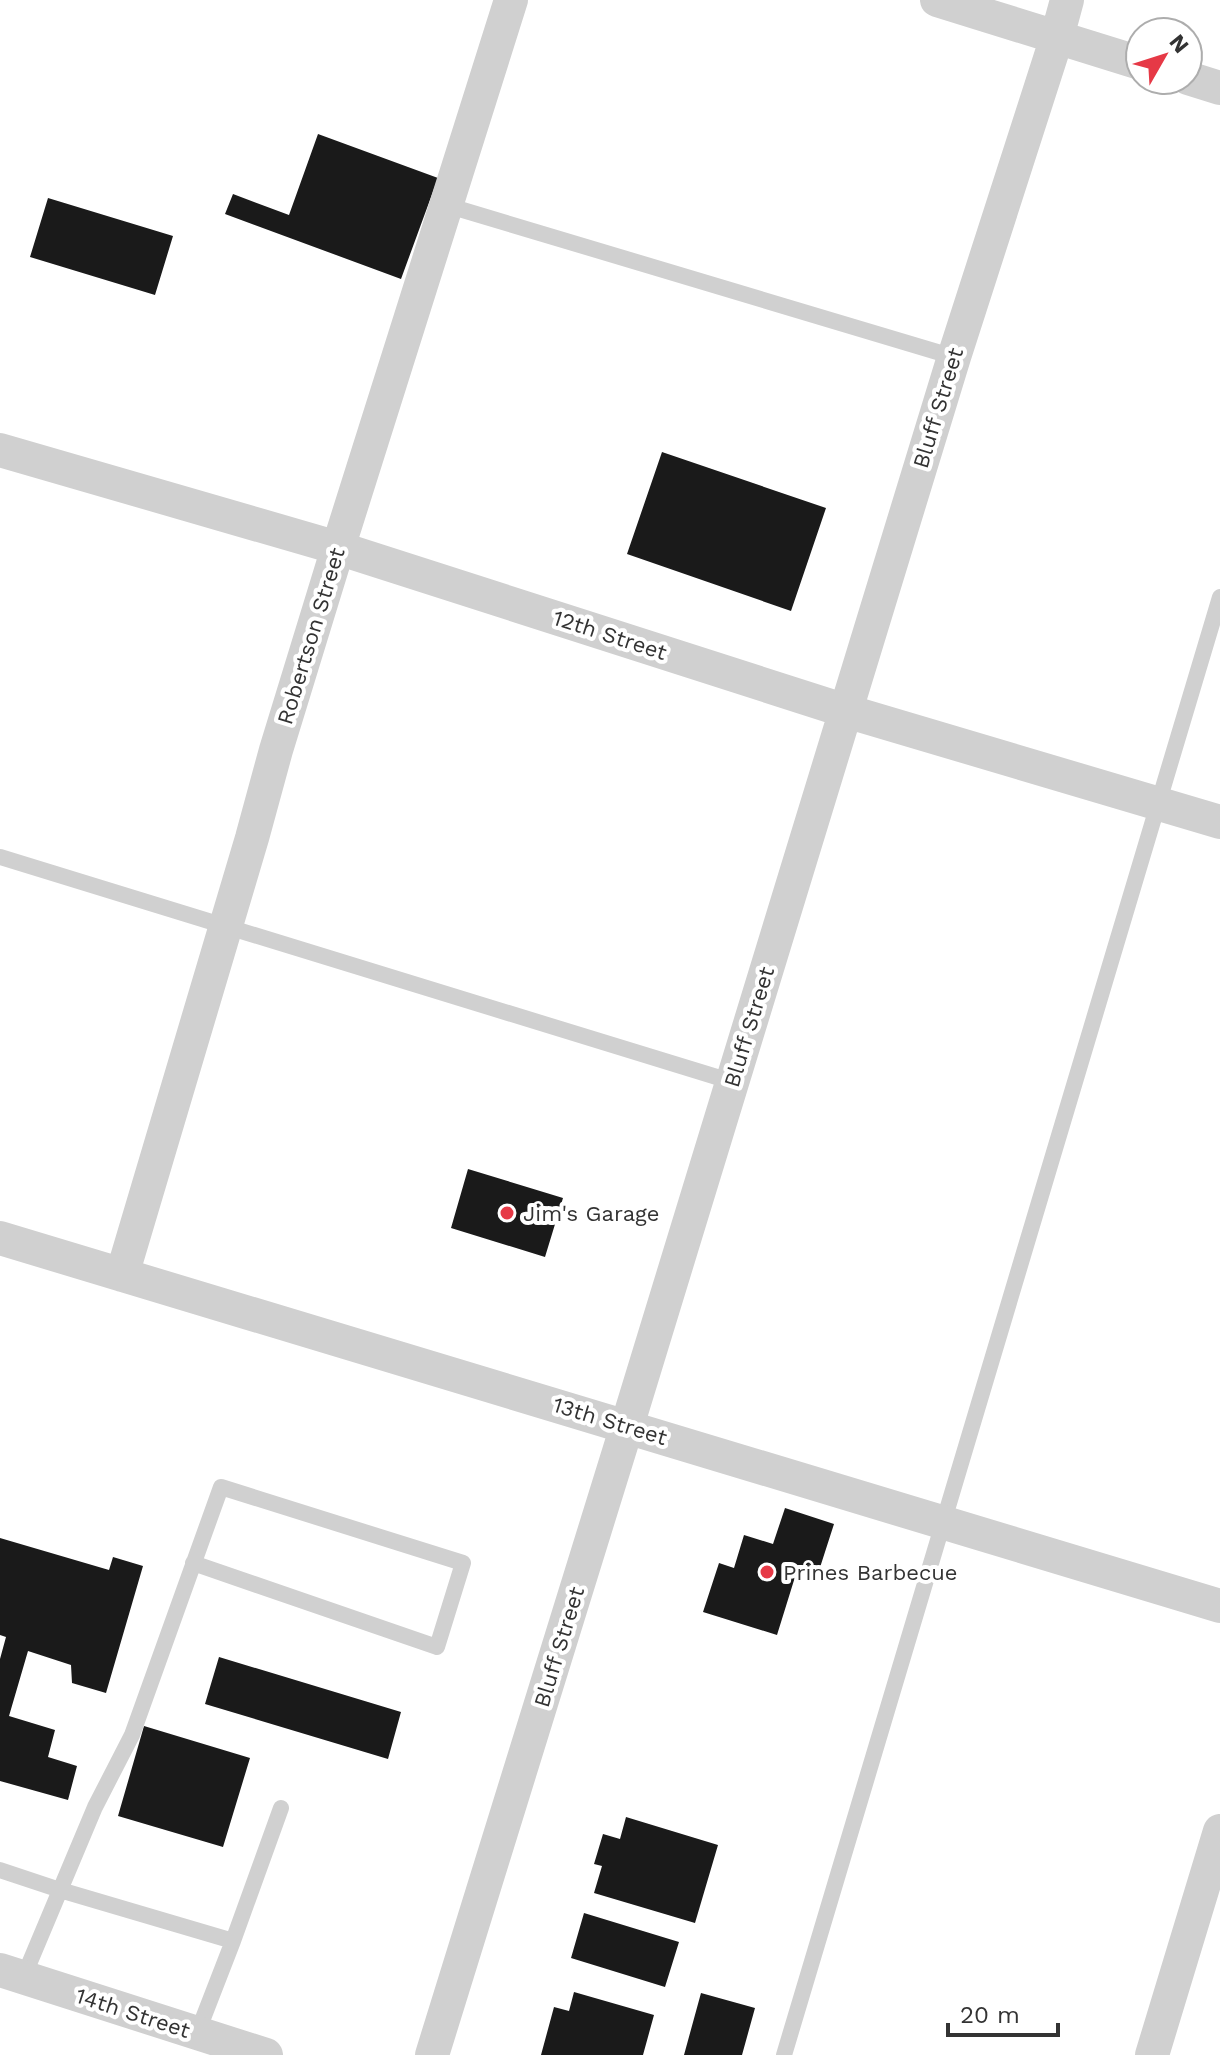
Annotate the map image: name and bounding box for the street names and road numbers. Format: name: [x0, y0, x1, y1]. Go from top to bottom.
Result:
street label: Bluff Street: [908, 345, 968, 471]
street label: Robertson Street: [272, 545, 350, 727]
street label: 12th Street: [550, 605, 670, 665]
street label: Bluff Street: [719, 964, 779, 1090]
street label: 13th Street: [550, 1392, 670, 1450]
street label: Bluff Street: [529, 1584, 589, 1710]
street label: 14th Street: [73, 1983, 193, 2043]

